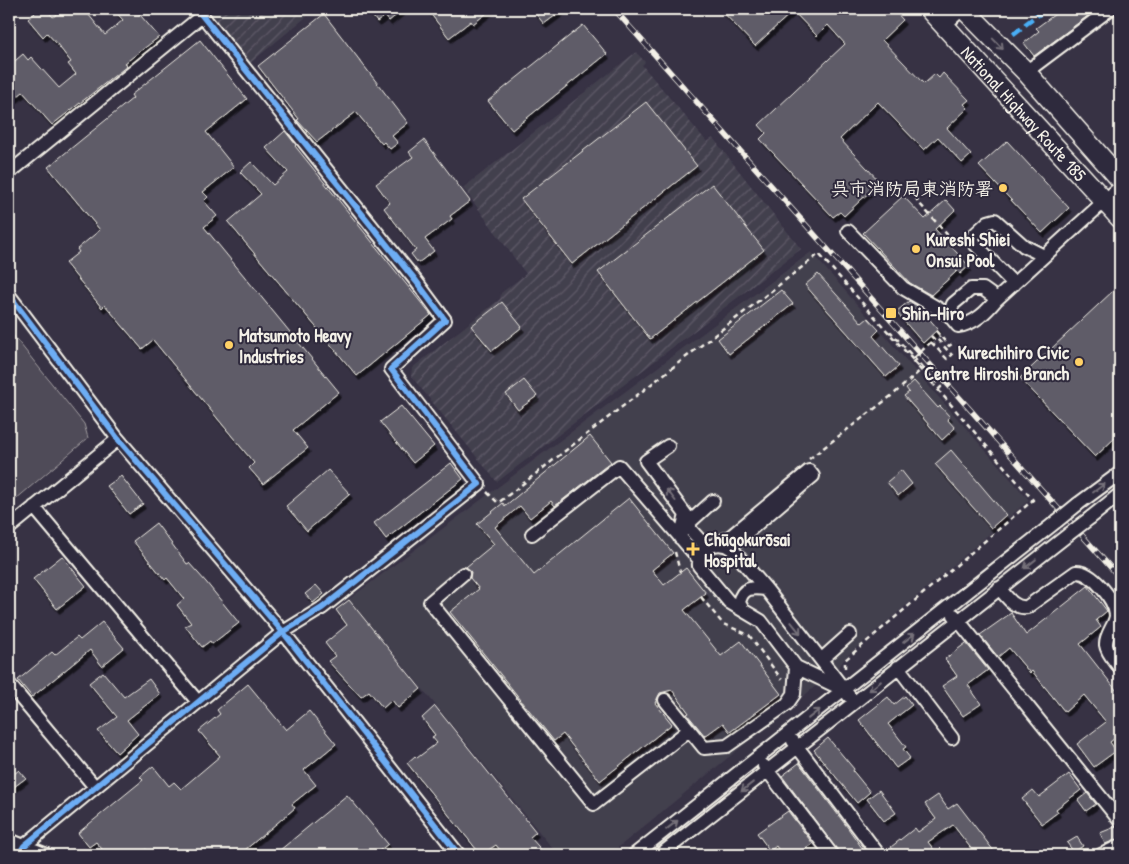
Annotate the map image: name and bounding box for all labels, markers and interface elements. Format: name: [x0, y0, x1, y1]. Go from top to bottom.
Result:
one-way arrow: [992, 37, 1004, 50]
street label: National Highway Route 185: [956, 40, 1093, 187]
place label: 呉市消防局東消防署: [831, 176, 993, 201]
marker: 呉市消防局東消防署: [997, 182, 1009, 194]
place label: Kureshi Shiei Onsui Pool: [926, 227, 1010, 273]
marker: Kureshi Shiei Onsui Pool: [910, 243, 922, 255]
place label: Shin-Hiro: [902, 301, 965, 326]
marker: Shin-Hiro: [884, 306, 898, 320]
place label: Matsumoto Heavy Industries: [239, 323, 352, 369]
marker: Matsumoto Heavy Industries: [223, 339, 235, 351]
place label: Kurechihiro Civic Centre Hiroshi Branch: [924, 340, 1070, 386]
marker: Kurechihiro Civic Centre Hiroshi Branch: [1073, 356, 1085, 368]
one-way arrow: [1092, 483, 1105, 494]
one-way arrow: [666, 489, 677, 502]
place label: Chūgokurōsai Hospital: [704, 527, 791, 574]
marker: Chūgokurōsai Hospital: [686, 542, 700, 556]
one-way arrow: [1023, 559, 1037, 569]
one-way arrow: [790, 621, 801, 634]
one-way arrow: [903, 632, 916, 643]
one-way arrow: [868, 681, 882, 691]
one-way arrow: [807, 708, 820, 719]
one-way arrow: [740, 782, 754, 792]
one-way arrow: [665, 820, 679, 830]

